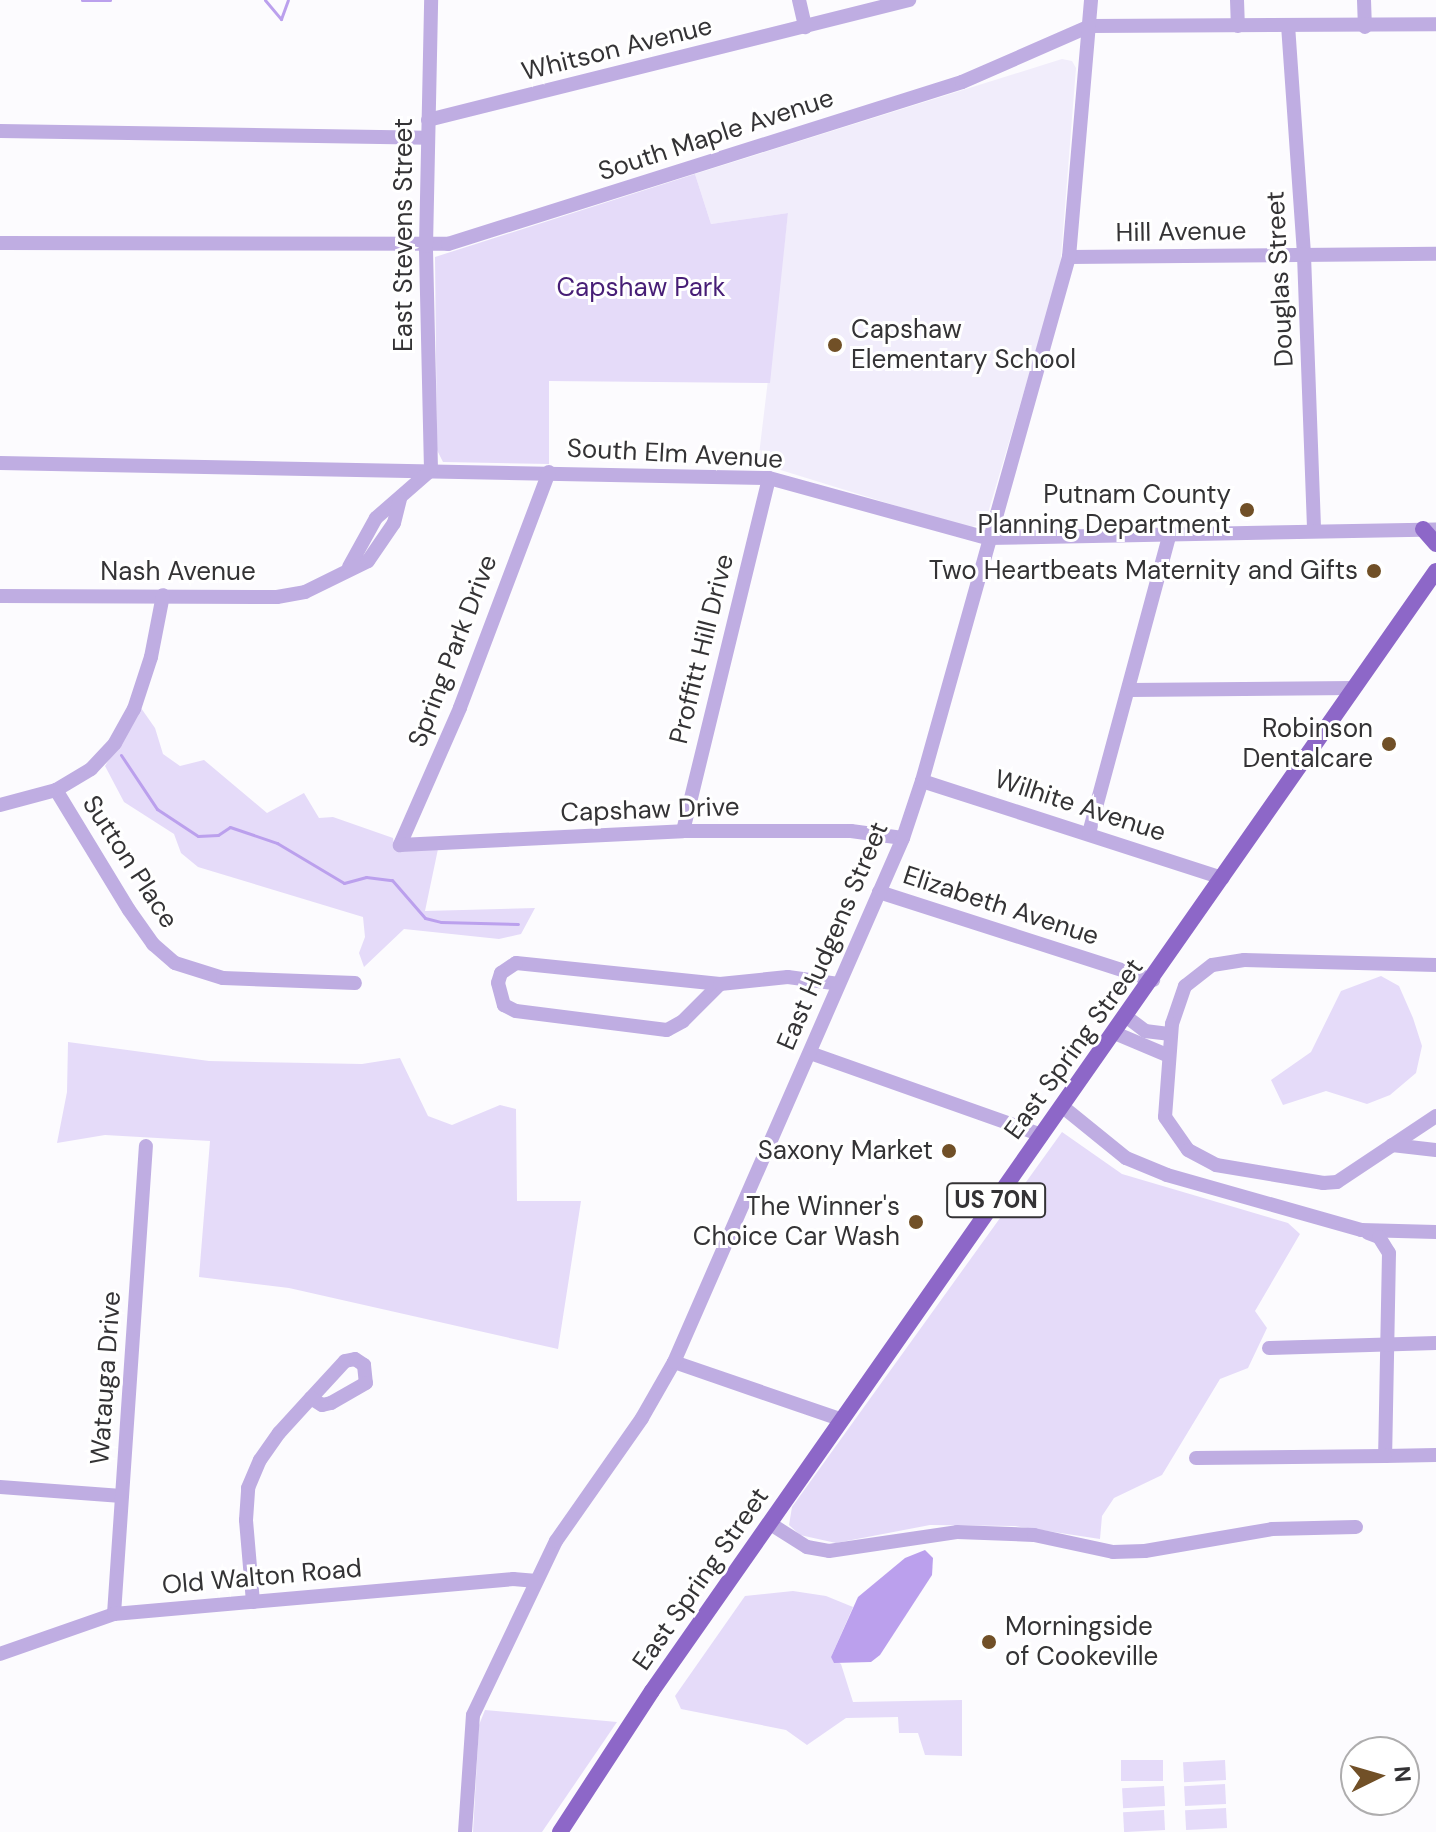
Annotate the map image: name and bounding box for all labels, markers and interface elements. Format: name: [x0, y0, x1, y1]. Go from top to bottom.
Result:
street label: Whitson Avenue: [519, 10, 715, 88]
street label: South Maple Avenue: [594, 82, 838, 188]
street label: East Stevens Street: [388, 118, 420, 352]
street label: Douglas Street: [1260, 190, 1300, 368]
street label: Hill Avenue: [1115, 215, 1247, 249]
park label: Capshaw Park: [556, 272, 726, 304]
place label: Capshaw Elementary School: [851, 314, 1076, 376]
marker: Capshaw Elementary School: [826, 336, 844, 354]
street label: South Elm Avenue: [566, 433, 784, 475]
place label: Putnam County Planning Department: [978, 479, 1231, 540]
marker: Putnam County Planning Department: [1238, 501, 1256, 519]
street label: Spring Park Drive: [402, 550, 504, 752]
street label: Proffitt Hill Drive: [663, 551, 741, 747]
place label: Two Heartbeats Maternity and Gifts: [929, 555, 1358, 587]
street label: Nash Avenue: [100, 556, 256, 588]
marker: Two Heartbeats Maternity and Gifts: [1365, 562, 1383, 580]
place label: Robinson Dentalcare: [1242, 713, 1373, 774]
marker: Robinson Dentalcare: [1380, 735, 1398, 753]
street label: Wilhite Avenue: [990, 764, 1170, 848]
street label: Sutton Place: [76, 790, 184, 934]
street label: Capshaw Drive: [560, 791, 740, 829]
street label: East Hudgens Street: [771, 817, 895, 1055]
street label: Elizabeth Avenue: [899, 860, 1103, 952]
street label: East Spring Street: [998, 953, 1150, 1145]
place label: Saxony Market: [758, 1135, 933, 1167]
marker: Saxony Market: [940, 1142, 958, 1160]
road number: US 70N: [946, 1180, 1046, 1220]
place label: The Winner's Choice Car Wash: [693, 1191, 900, 1252]
marker: The Winner's Choice Car Wash: [907, 1213, 925, 1231]
street label: Watauga Drive: [84, 1290, 128, 1466]
street label: East Spring Street: [626, 1482, 776, 1676]
street label: Old Walton Road: [161, 1553, 363, 1601]
place label: Morningside of Cookeville: [1005, 1611, 1158, 1672]
marker: Morningside of Cookeville: [980, 1633, 998, 1651]
north arrow: [1340, 1736, 1420, 1816]
text: N: [1387, 1765, 1418, 1783]

